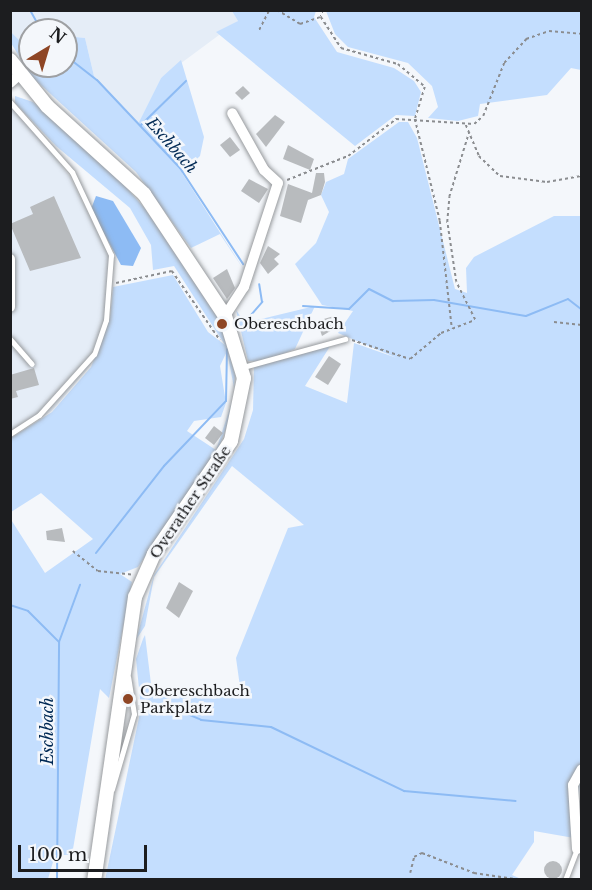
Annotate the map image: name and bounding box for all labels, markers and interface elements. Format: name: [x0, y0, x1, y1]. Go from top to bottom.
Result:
north arrow: [18, 18, 78, 78]
text: N: [46, 23, 70, 48]
water label: Eschbach: [142, 113, 202, 177]
place label: Obereschbach: [234, 315, 344, 333]
marker: Obereschbach: [215, 317, 229, 331]
street label: Overather Straße: [145, 442, 235, 562]
place label: Obereschbach Parkplatz: [140, 681, 250, 716]
marker: Obereschbach Parkplatz: [121, 692, 135, 706]
water label: Eschbach: [37, 697, 57, 765]
scale bar: [21, 833, 150, 871]
text: 100 m: [29, 844, 87, 866]

